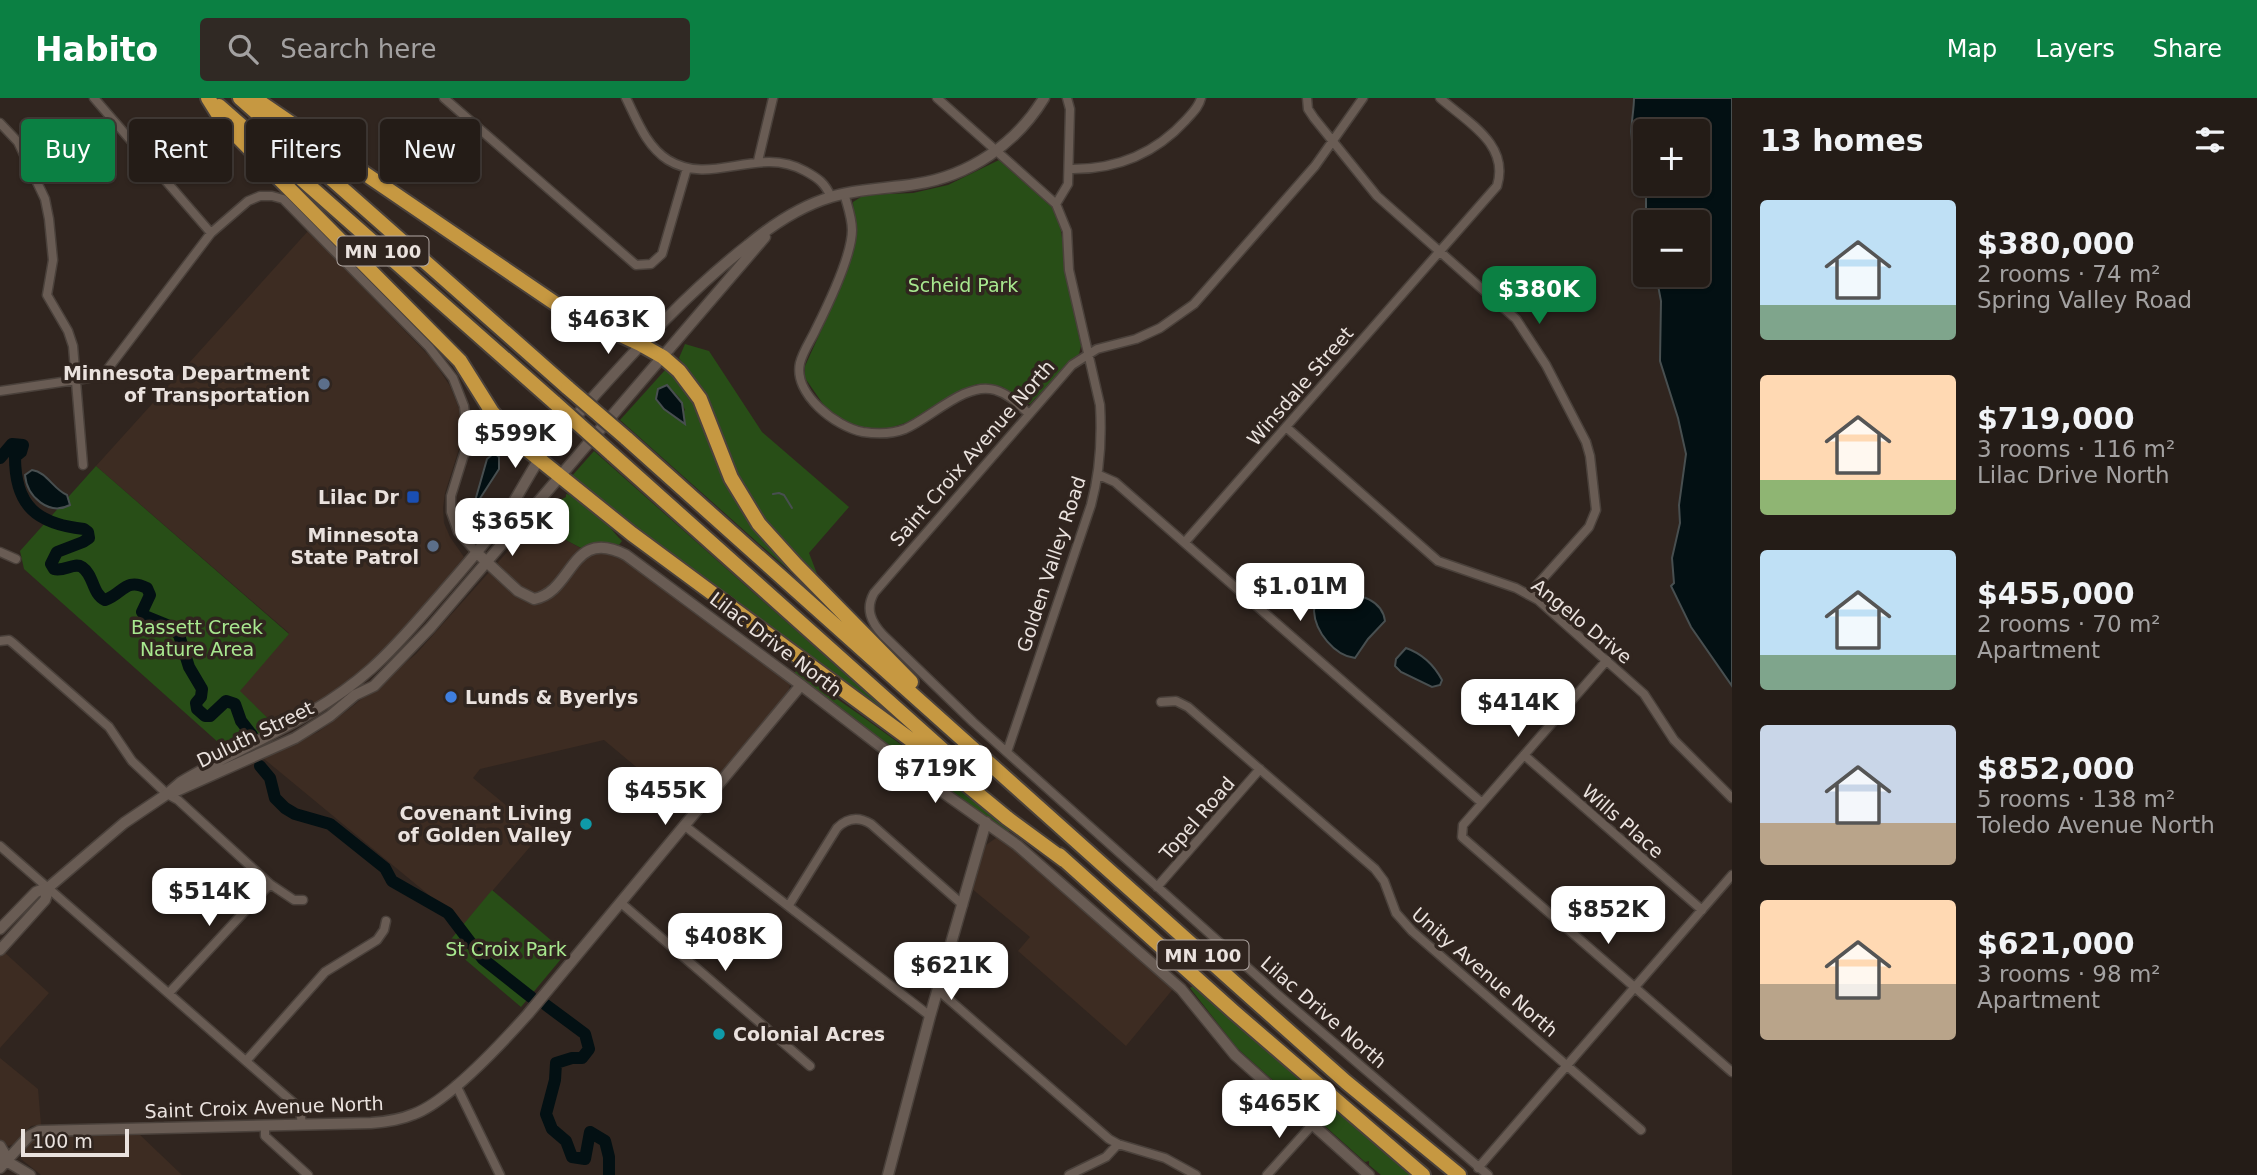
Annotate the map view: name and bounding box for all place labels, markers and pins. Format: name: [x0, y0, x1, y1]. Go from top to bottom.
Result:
pin: $380K: [1490, 266, 1588, 326]
pin: $463K: [559, 296, 657, 356]
place label: Minnesota Department of Transportation: [63, 362, 310, 406]
marker: Minnesota Department of Transportation: [316, 376, 332, 392]
pin: $599K: [466, 410, 564, 470]
place label: Lilac Dr: [318, 486, 400, 508]
marker: Lilac Dr: [405, 489, 421, 505]
pin: $365K: [463, 498, 561, 558]
place label: Minnesota State Patrol: [291, 524, 419, 568]
marker: Minnesota State Patrol: [425, 538, 441, 554]
pin: $1.01M: [1243, 564, 1357, 623]
pin: $414K: [1469, 680, 1567, 739]
place label: Lunds & Byerlys: [465, 686, 638, 708]
marker: Lunds & Byerlys: [443, 689, 459, 705]
pin: $719K: [886, 746, 984, 805]
pin: $455K: [616, 768, 714, 827]
place label: Covenant Living of Golden Valley: [397, 802, 573, 846]
marker: Covenant Living of Golden Valley: [578, 816, 594, 832]
pin: $514K: [160, 868, 258, 928]
pin: $852K: [1559, 886, 1657, 946]
pin: $408K: [676, 914, 774, 973]
pin: $621K: [902, 942, 1000, 1002]
place label: Colonial Acres: [733, 1023, 885, 1045]
marker: Colonial Acres: [711, 1026, 727, 1042]
pin: $465K: [1230, 1080, 1328, 1140]

